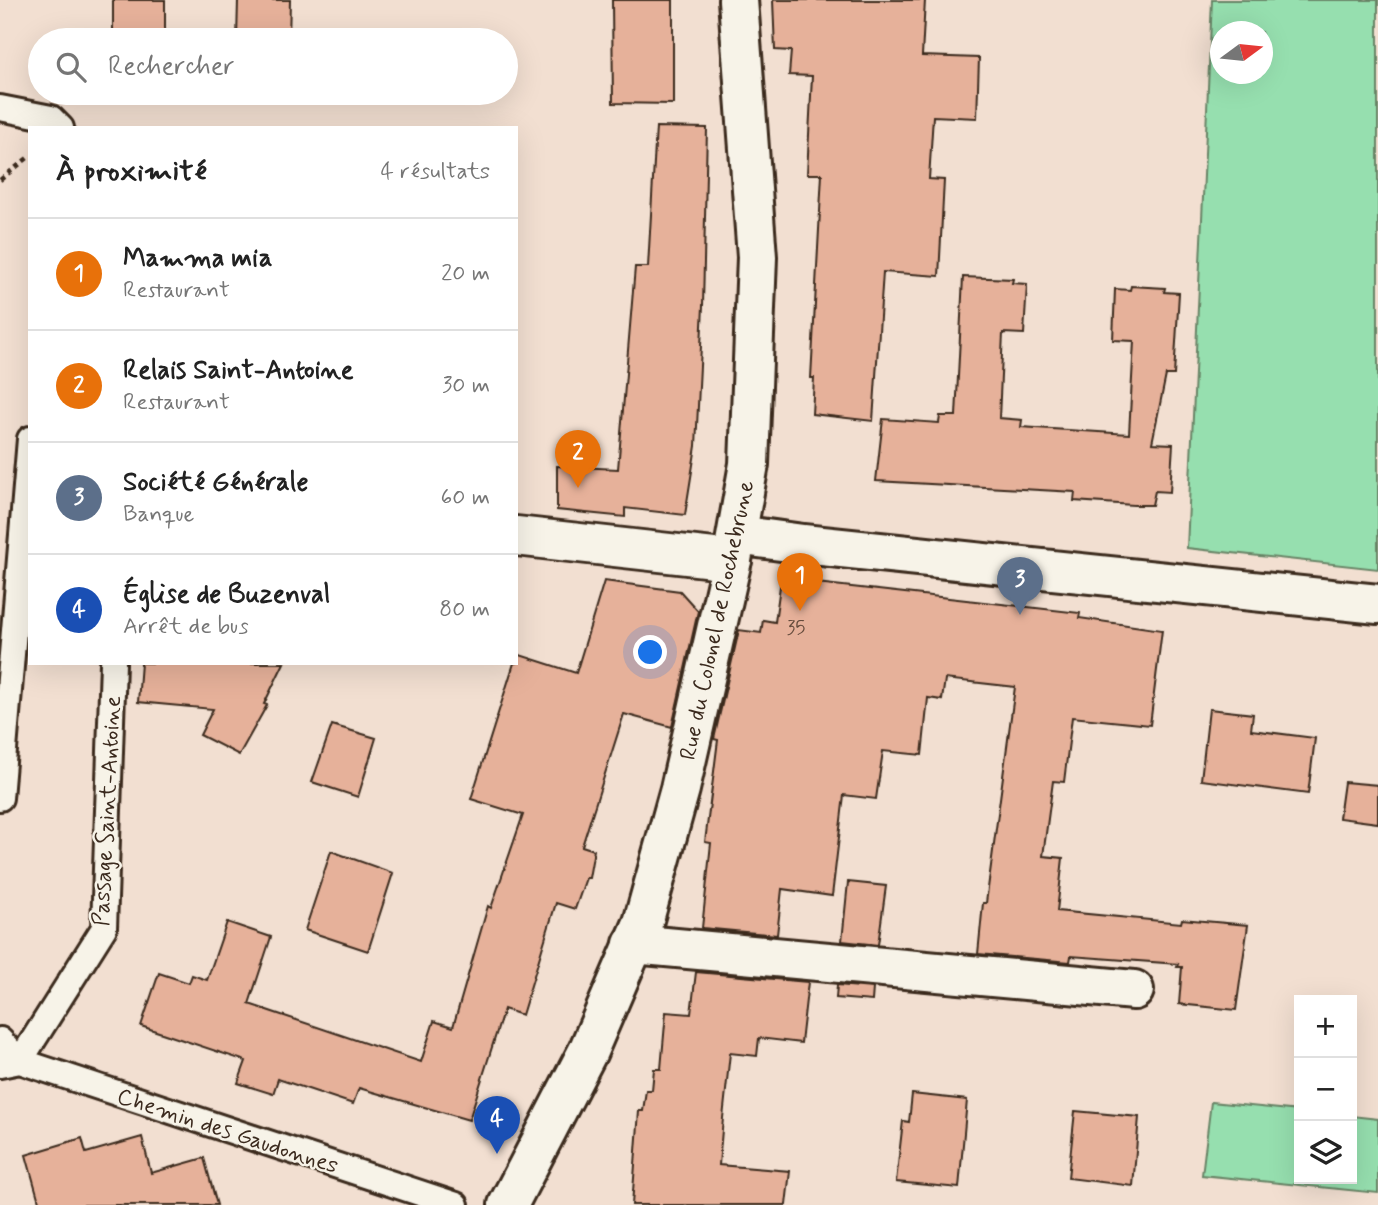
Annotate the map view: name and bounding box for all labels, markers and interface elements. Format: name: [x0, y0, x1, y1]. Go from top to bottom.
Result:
north arrow: [1210, 21, 1273, 84]
search box: [28, 28, 518, 105]
icon: search: [52, 48, 90, 86]
text: Rechercher: [108, 50, 234, 84]
text: À proximité: [56, 152, 207, 191]
text: 4 résultats: [380, 157, 490, 187]
text: Mamma mia: [123, 242, 272, 276]
text: 1: [74, 259, 84, 289]
text: 20 m: [441, 259, 490, 289]
text: Restaurant: [123, 276, 230, 306]
text: Relais Saint-Antoine: [123, 354, 354, 388]
text: 2: [73, 371, 85, 401]
text: 30 m: [442, 371, 490, 401]
text: Restaurant: [123, 388, 230, 418]
pin: 2: [555, 430, 601, 488]
text: Société Générale: [123, 466, 309, 500]
street label: Rue du Colonel de Rochebrune: [674, 478, 762, 763]
text: 3: [74, 483, 84, 513]
text: 60 m: [441, 483, 490, 513]
text: Banque: [123, 500, 194, 530]
pin: 1: [777, 553, 823, 611]
pin: 3: [997, 557, 1043, 615]
text: Église de Buzenval: [123, 578, 330, 612]
text: 4: [72, 595, 86, 625]
text: 80 m: [439, 595, 490, 625]
text: Arrêt de bus: [123, 612, 249, 642]
house number: 35: [787, 616, 805, 641]
your location: [633, 635, 667, 669]
street label: Passage Saint-Antoine: [87, 695, 129, 927]
map controls: [1294, 995, 1357, 1184]
button: +: [1294, 995, 1357, 1058]
button: −: [1294, 1058, 1357, 1121]
street label: Chemin des Gaudonnes: [113, 1082, 342, 1182]
pin: 4: [474, 1096, 520, 1154]
button: layers: [1294, 1121, 1357, 1184]

